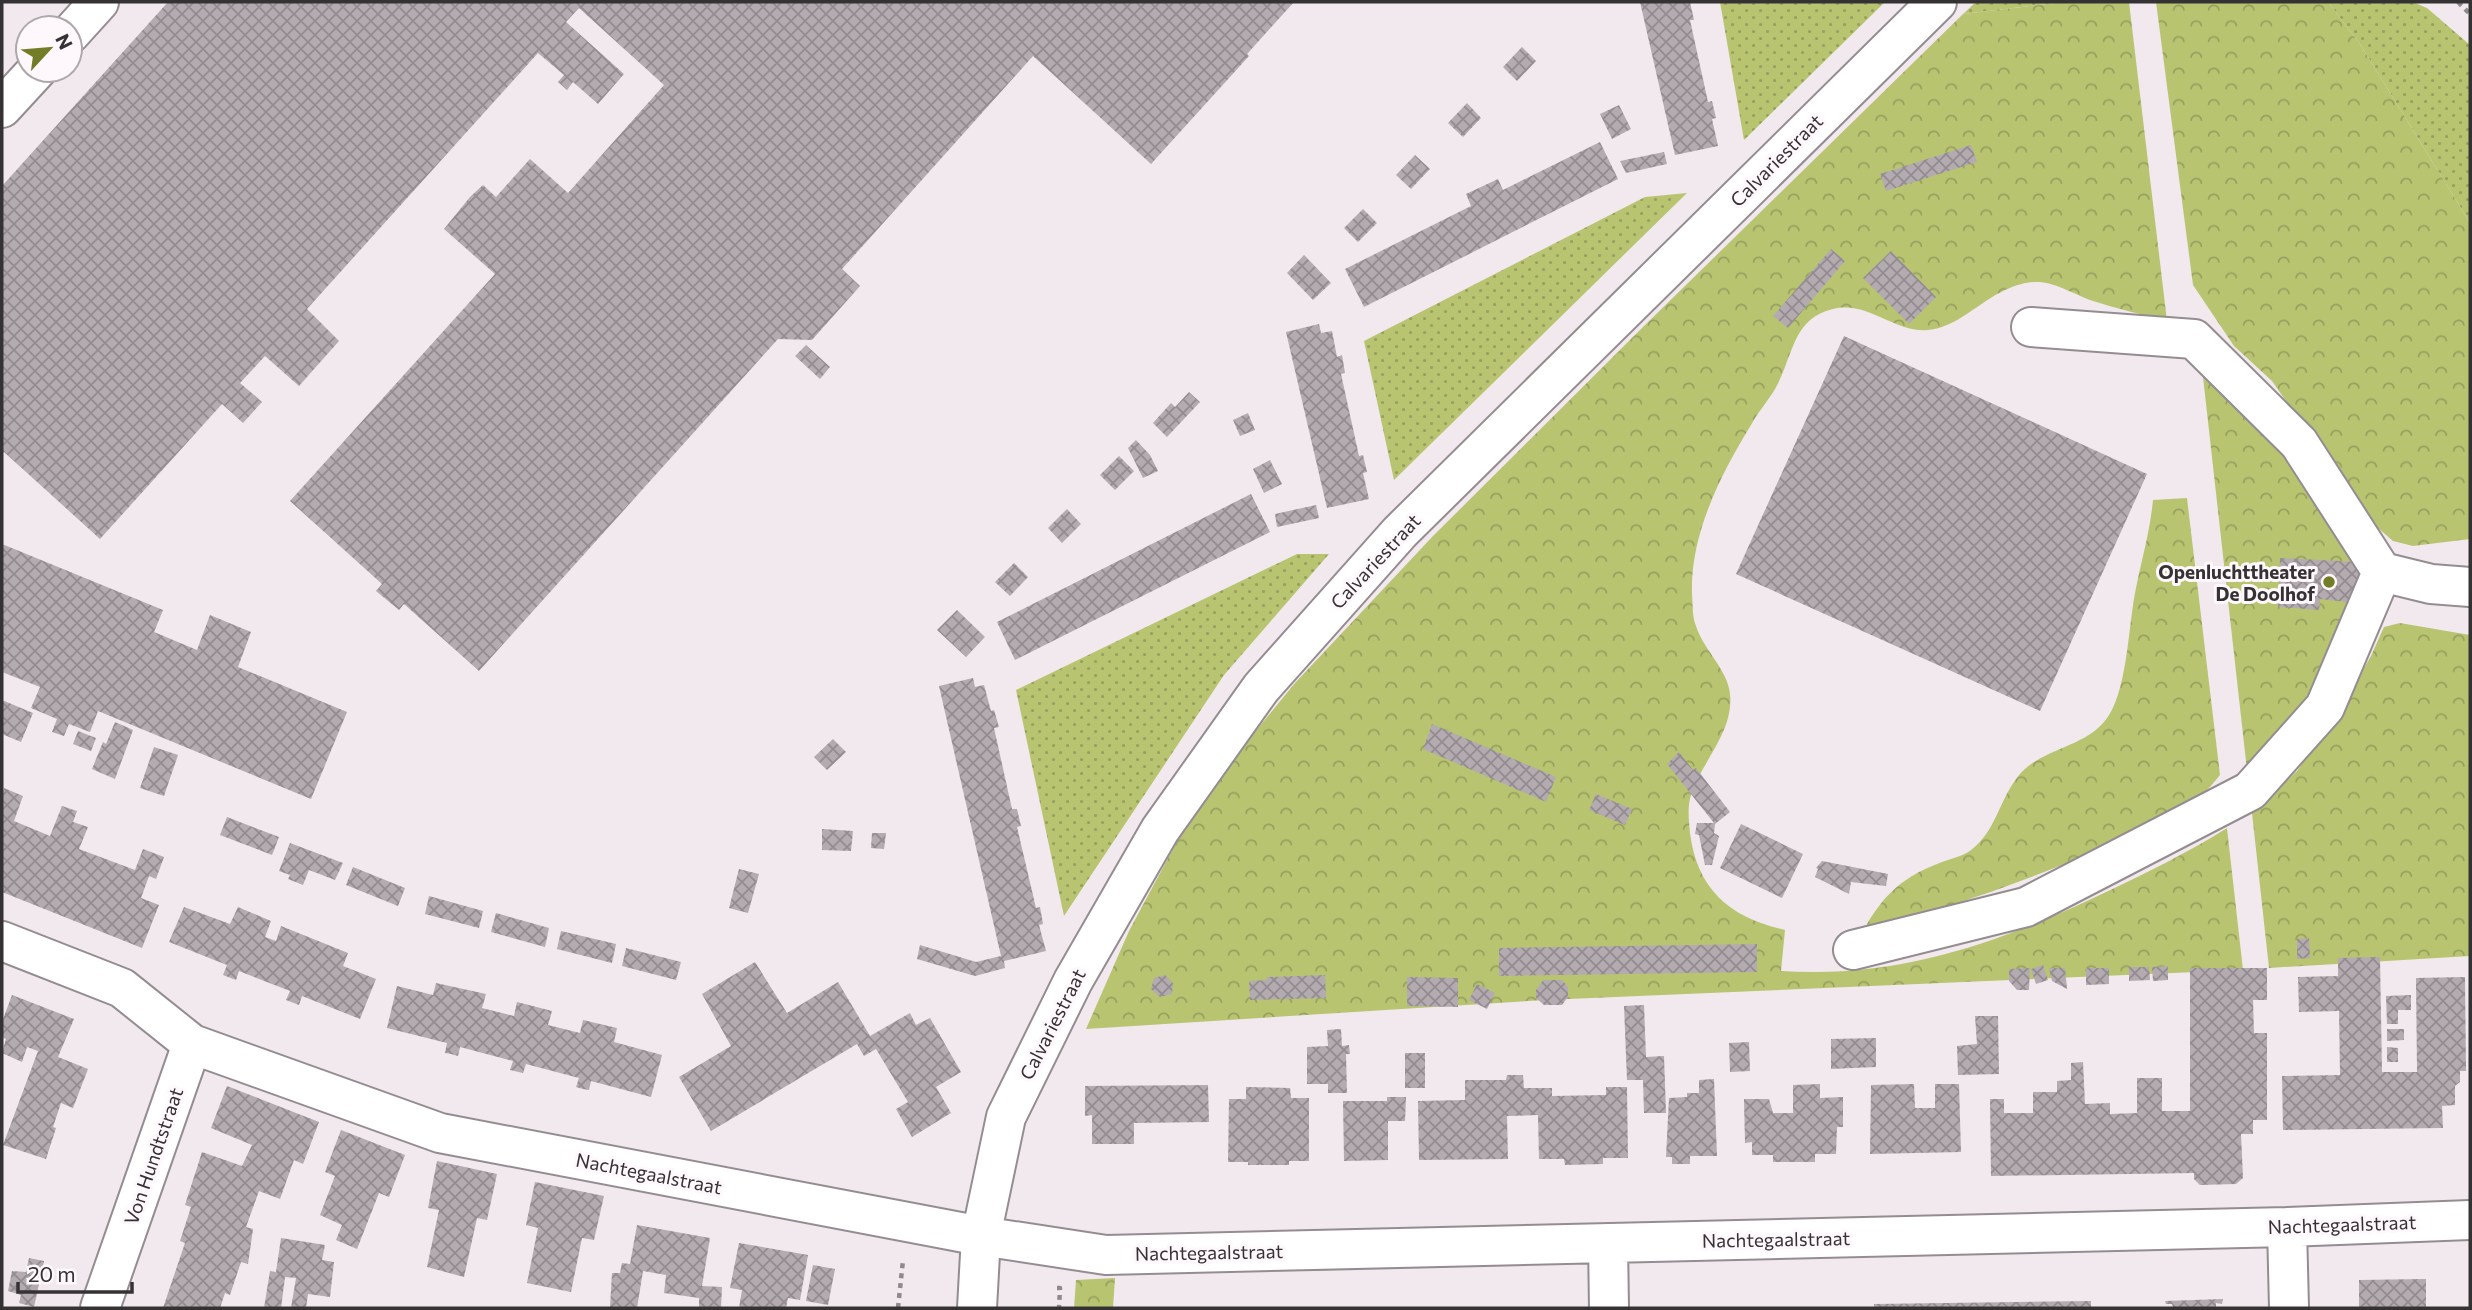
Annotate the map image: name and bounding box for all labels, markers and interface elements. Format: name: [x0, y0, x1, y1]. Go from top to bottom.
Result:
north arrow: [14, 14, 84, 84]
text: N: [51, 30, 78, 53]
street label: Calvariestraat: [1725, 109, 1827, 211]
street label: Calvariestraat: [1325, 509, 1425, 613]
place label: Openluchttheater De Doolhof: [2158, 560, 2315, 605]
marker: Openluchttheater De Doolhof: [2321, 574, 2337, 590]
street label: Calvariestraat: [1014, 965, 1090, 1083]
street label: Von Hundtstraat: [119, 1084, 187, 1228]
street label: Nachtegaalstraat: [574, 1148, 724, 1198]
street label: Nachtegaalstraat: [2267, 1210, 2417, 1238]
street label: Nachtegaalstraat: [1702, 1226, 1851, 1252]
street label: Nachtegaalstraat: [1135, 1239, 1284, 1265]
scale bar: [18, 1250, 131, 1294]
text: 20 m: [28, 1261, 76, 1286]

